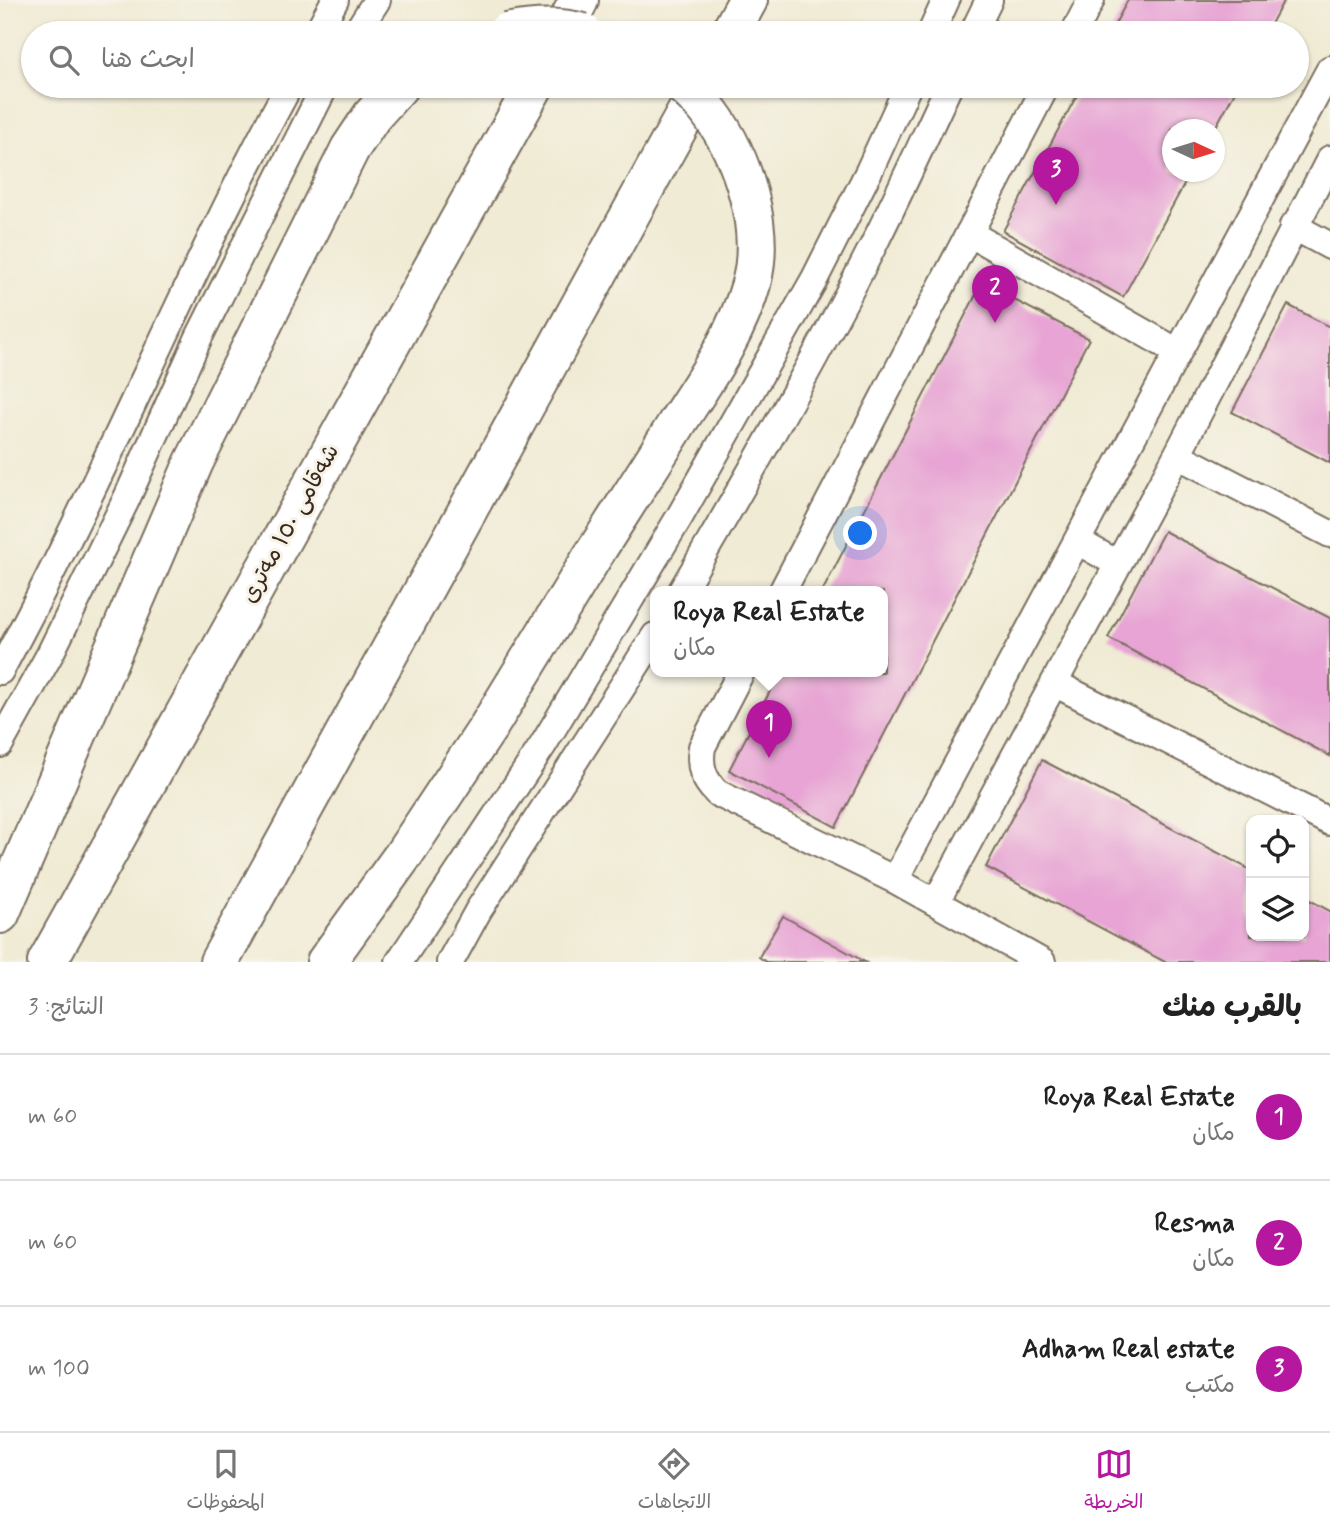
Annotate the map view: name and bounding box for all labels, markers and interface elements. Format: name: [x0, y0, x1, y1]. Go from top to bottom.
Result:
search box: [21, 21, 1309, 98]
icon: search: [45, 41, 83, 79]
text: ابحث هنا: [101, 43, 195, 77]
north arrow: [1162, 119, 1225, 182]
pin: 3: [1033, 147, 1079, 205]
pin: 2: [972, 265, 1018, 323]
street label: شەقامی ١٥٠ مەتری: [235, 439, 347, 609]
your location: [843, 516, 877, 550]
popup: [650, 586, 888, 677]
text: Roya Real Estate: [673, 596, 865, 630]
text: مكان: [673, 634, 716, 664]
pin: 1: [746, 700, 792, 758]
map controls: [1246, 815, 1309, 941]
button: locate: [1246, 815, 1309, 878]
button: layers: [1246, 878, 1309, 941]
text: بالقرب منك: [1162, 988, 1302, 1027]
text: النتائج: 3: [28, 993, 104, 1023]
text: Roya Real Estate: [1044, 1081, 1235, 1115]
text: 60 m: [28, 1102, 77, 1132]
text: 1: [1274, 1102, 1284, 1132]
text: مكان: [1192, 1119, 1235, 1149]
text: Resma: [1155, 1207, 1235, 1241]
text: 60 m: [28, 1228, 77, 1258]
text: 2: [1273, 1228, 1285, 1258]
text: مكان: [1192, 1245, 1235, 1275]
text: Adham Real estate: [1022, 1333, 1235, 1367]
text: 100 m: [28, 1354, 90, 1384]
text: 3: [1274, 1354, 1284, 1384]
text: مكتب: [1185, 1371, 1235, 1401]
tab: المحفوظات: [187, 1445, 265, 1518]
tab: الاتجاهات: [638, 1445, 711, 1518]
tab: الخريطة: [1084, 1445, 1143, 1518]

